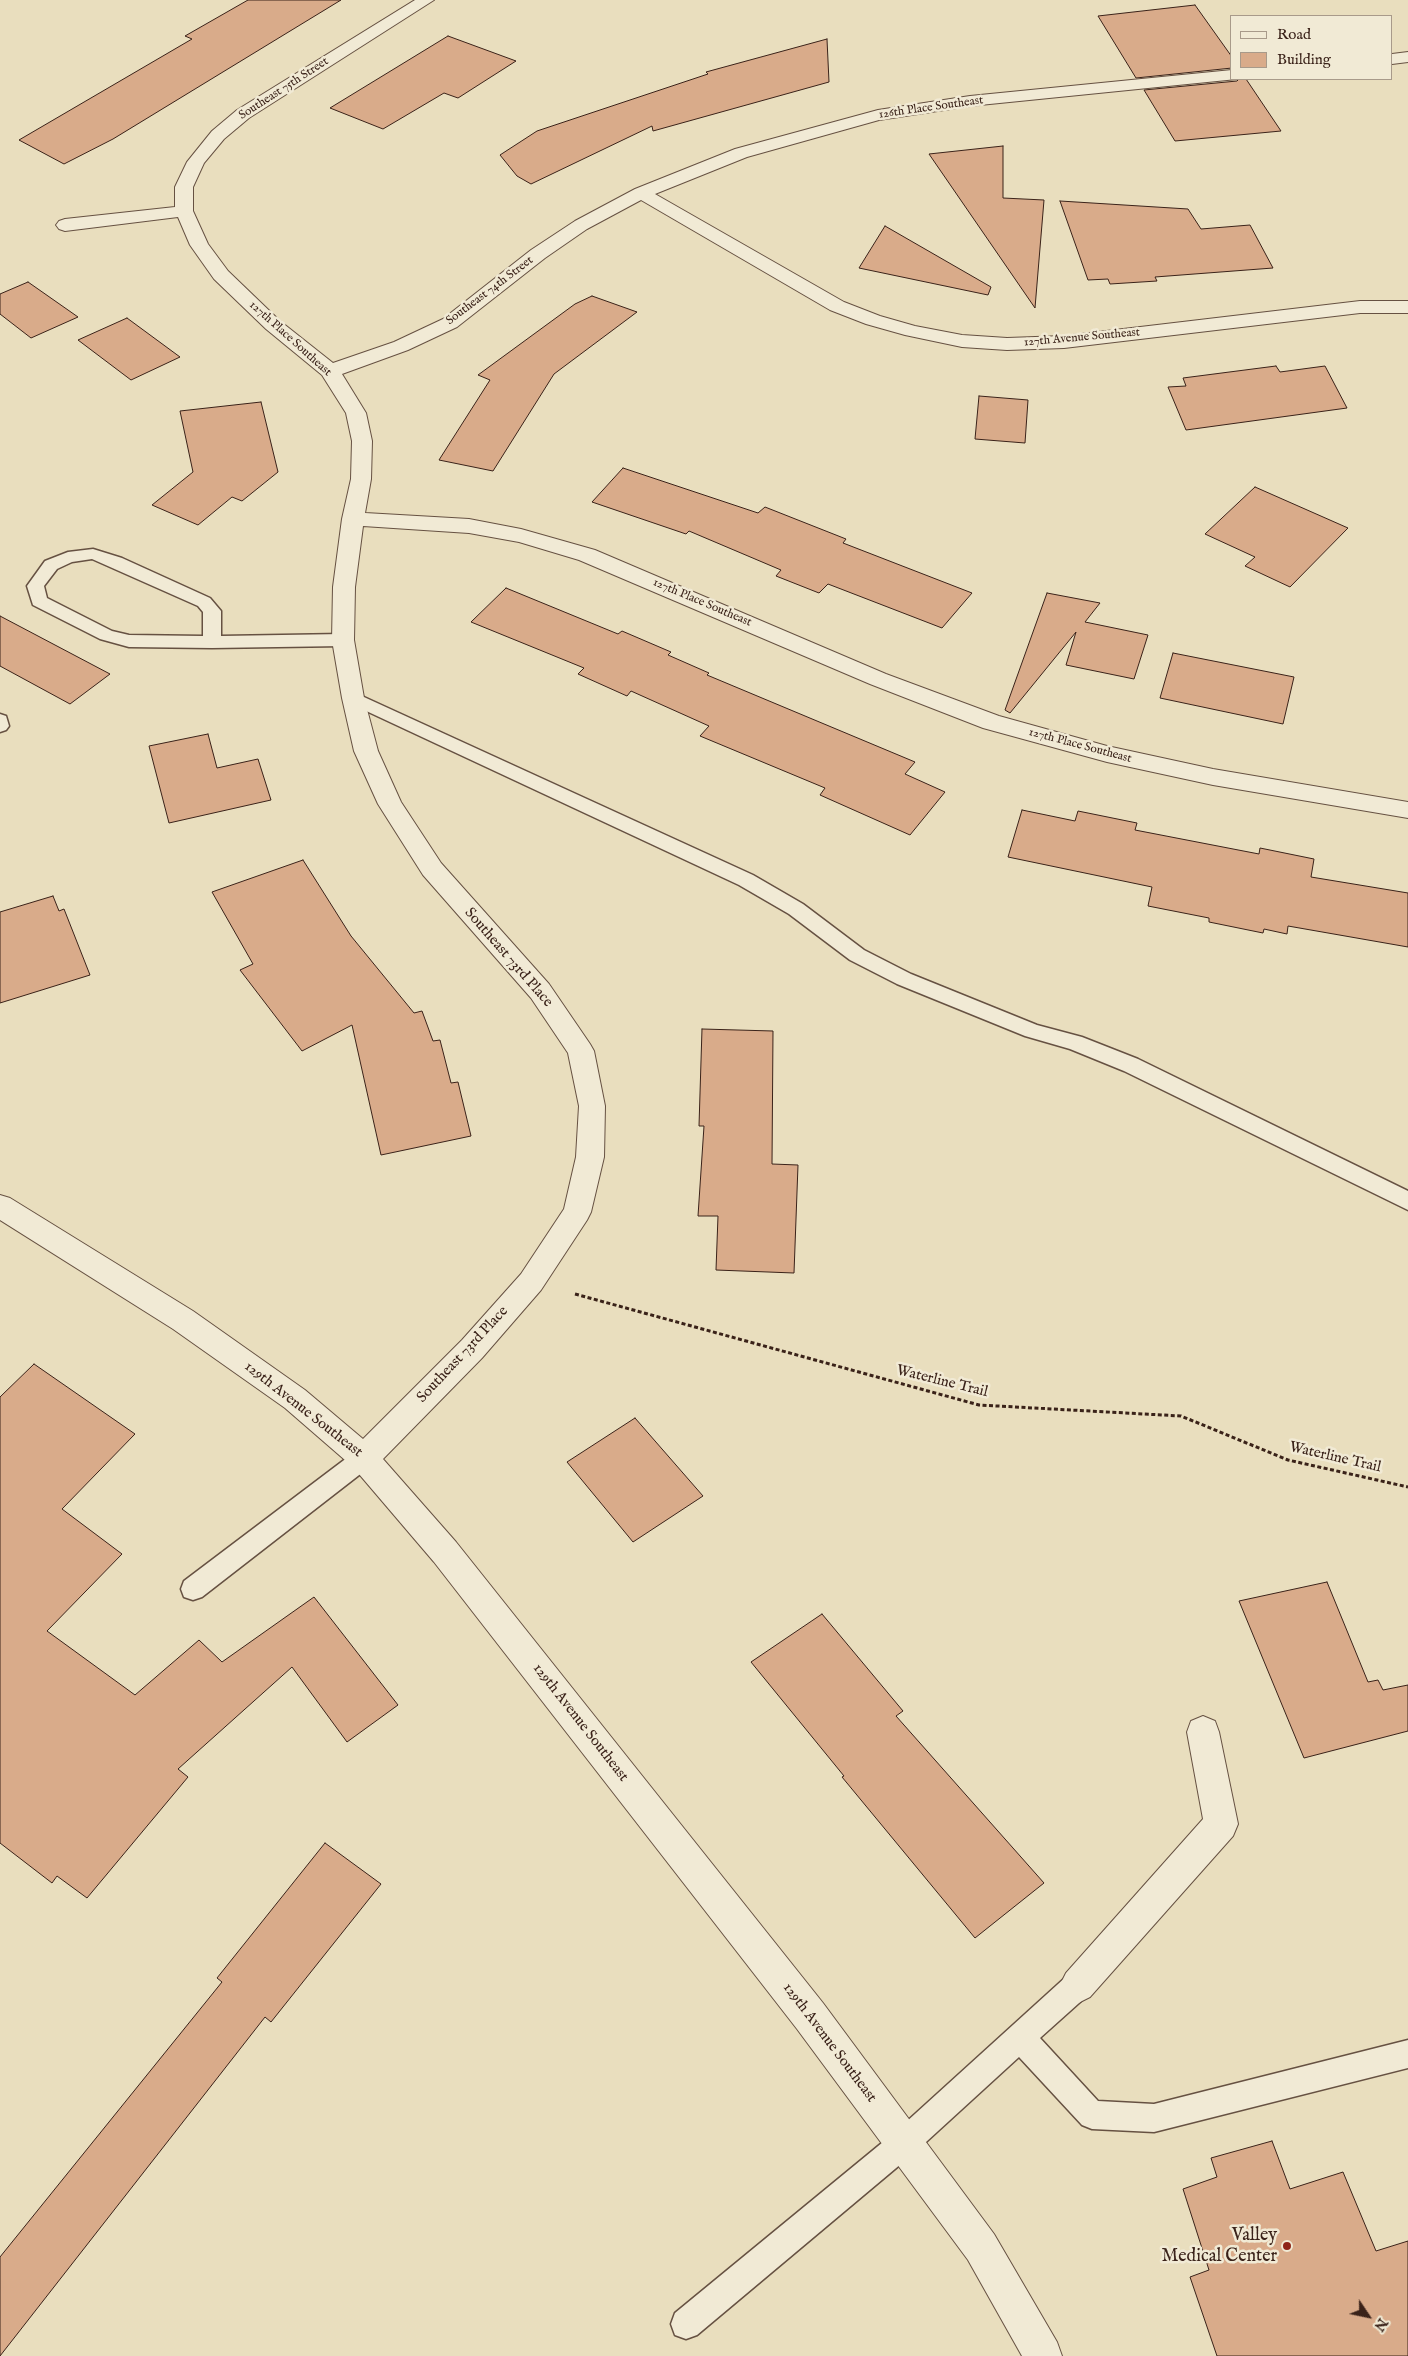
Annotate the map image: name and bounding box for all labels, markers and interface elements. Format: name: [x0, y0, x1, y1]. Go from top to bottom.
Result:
legend: [1230, 15, 1393, 80]
text: Road: [1277, 25, 1311, 44]
text: Building: [1277, 50, 1331, 69]
street label: Southeast 75th Street: [237, 55, 331, 123]
street label: 126th Place Southeast: [878, 94, 984, 122]
street label: Southeast 74th Street: [444, 254, 536, 328]
street label: 127th Place Southeast: [246, 298, 334, 380]
street label: 127th Avenue Southeast: [1023, 326, 1141, 350]
street label: 127th Place Southeast: [651, 576, 753, 630]
street label: 127th Place Southeast: [1027, 725, 1133, 767]
street label: Southeast 73rd Place: [460, 905, 556, 1011]
street label: Southeast 73rd Place: [414, 1303, 512, 1407]
street label: 129th Avenue Southeast: [240, 1358, 366, 1462]
street label: Waterline Trail: [894, 1362, 990, 1402]
street label: Waterline Trail: [1287, 1439, 1383, 1477]
street label: 129th Avenue Southeast: [528, 1660, 632, 1786]
street label: 129th Avenue Southeast: [778, 1980, 880, 2106]
place label: Valley Medical Center: [1162, 2225, 1277, 2268]
marker: Valley Medical Center: [1281, 2240, 1293, 2252]
north arrow: [1343, 2291, 1393, 2341]
text: N: [1370, 2314, 1391, 2334]

